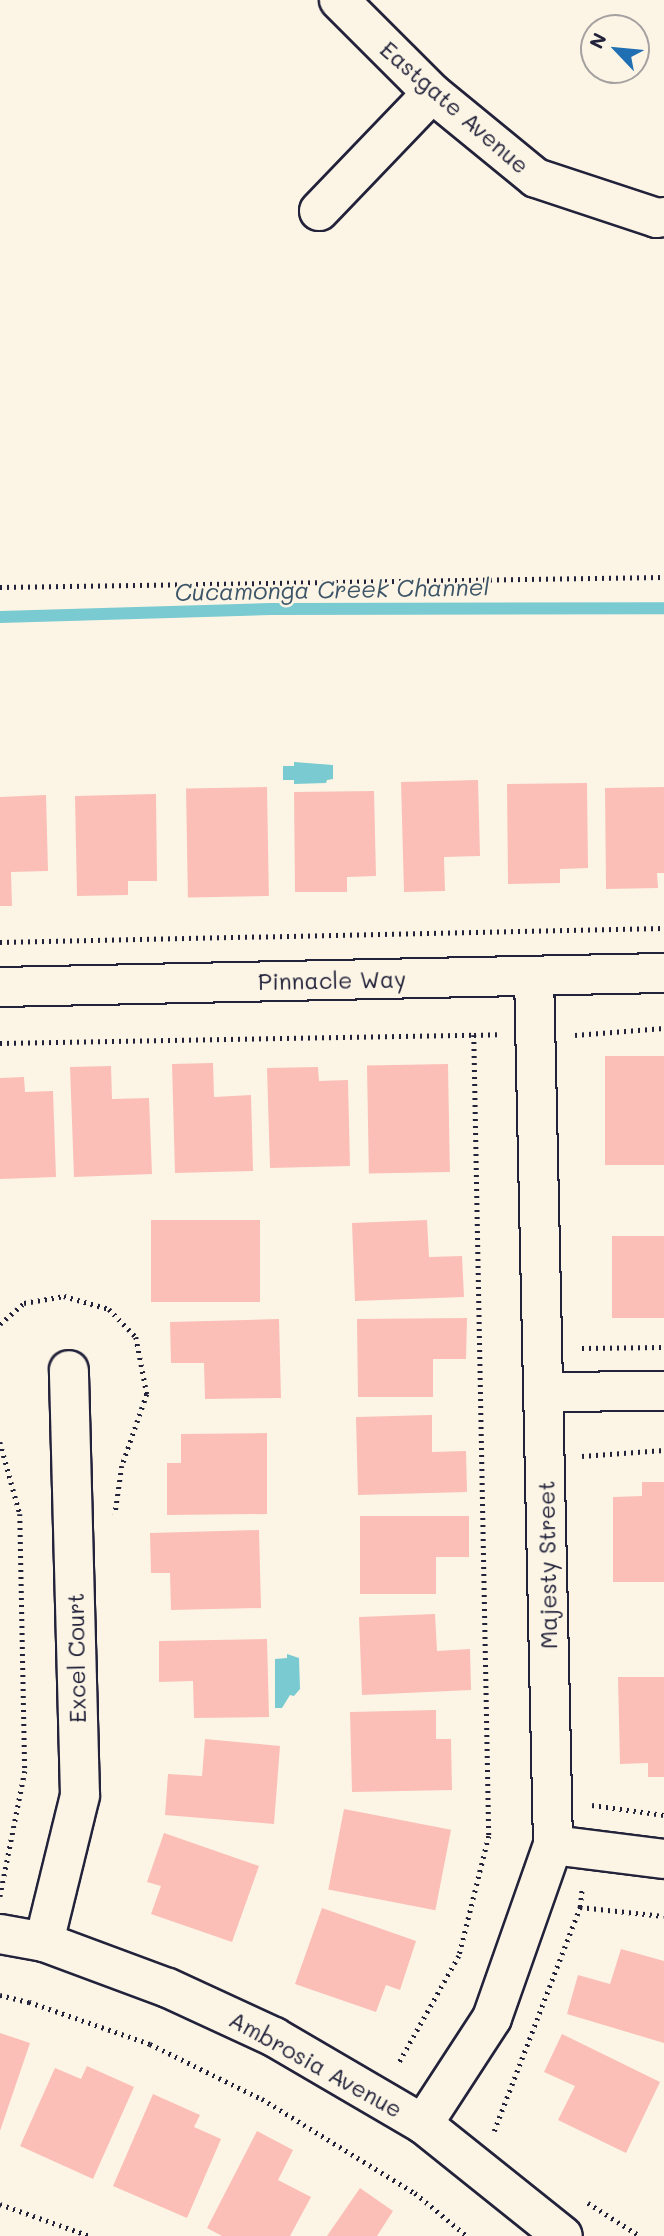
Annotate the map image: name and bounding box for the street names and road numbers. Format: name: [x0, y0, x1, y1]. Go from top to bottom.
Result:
street label: Eastgate Avenue: [375, 35, 535, 179]
street label: Pinnacle Way: [258, 965, 406, 995]
street label: Majesty Street: [532, 1481, 562, 1649]
street label: Excel Court: [61, 1593, 91, 1723]
street label: Ambrosia Avenue: [225, 2005, 407, 2123]

